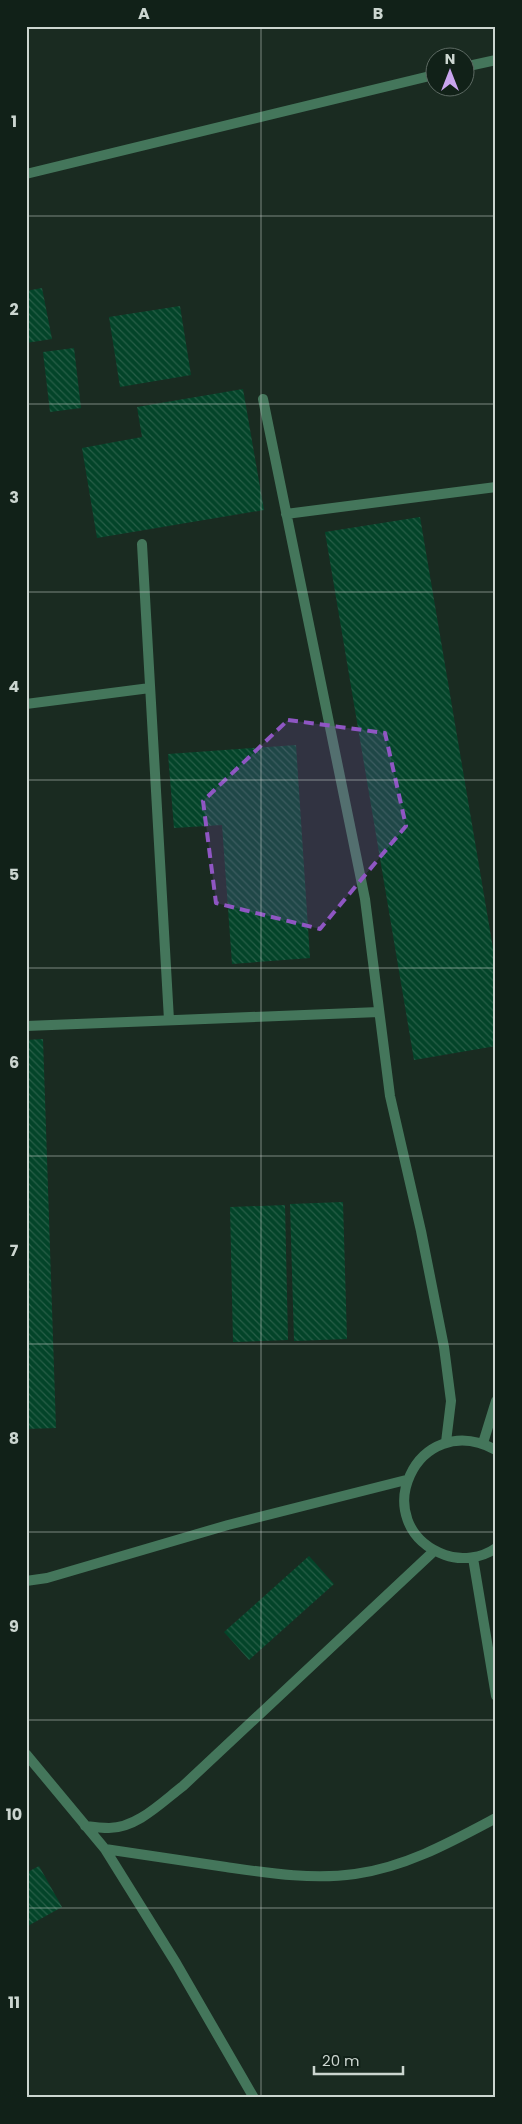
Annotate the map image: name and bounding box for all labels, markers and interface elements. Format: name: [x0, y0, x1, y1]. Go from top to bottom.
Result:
text: A: [138, 2, 150, 25]
text: B: [373, 2, 383, 25]
north arrow: [424, 48, 474, 98]
text: N: [445, 49, 455, 69]
text: 1: [11, 110, 17, 133]
text: 2: [9, 298, 19, 321]
text: 3: [9, 486, 19, 509]
text: 4: [9, 675, 20, 698]
text: 5: [9, 863, 19, 886]
text: 6: [9, 1051, 19, 1074]
text: 7: [10, 1239, 19, 1262]
text: 8: [9, 1427, 19, 1450]
text: 9: [9, 1615, 19, 1638]
text: 10: [6, 1803, 22, 1826]
text: 11: [8, 1991, 20, 2014]
scale bar: [314, 2044, 403, 2076]
text: 20 m: [322, 2050, 360, 2071]

